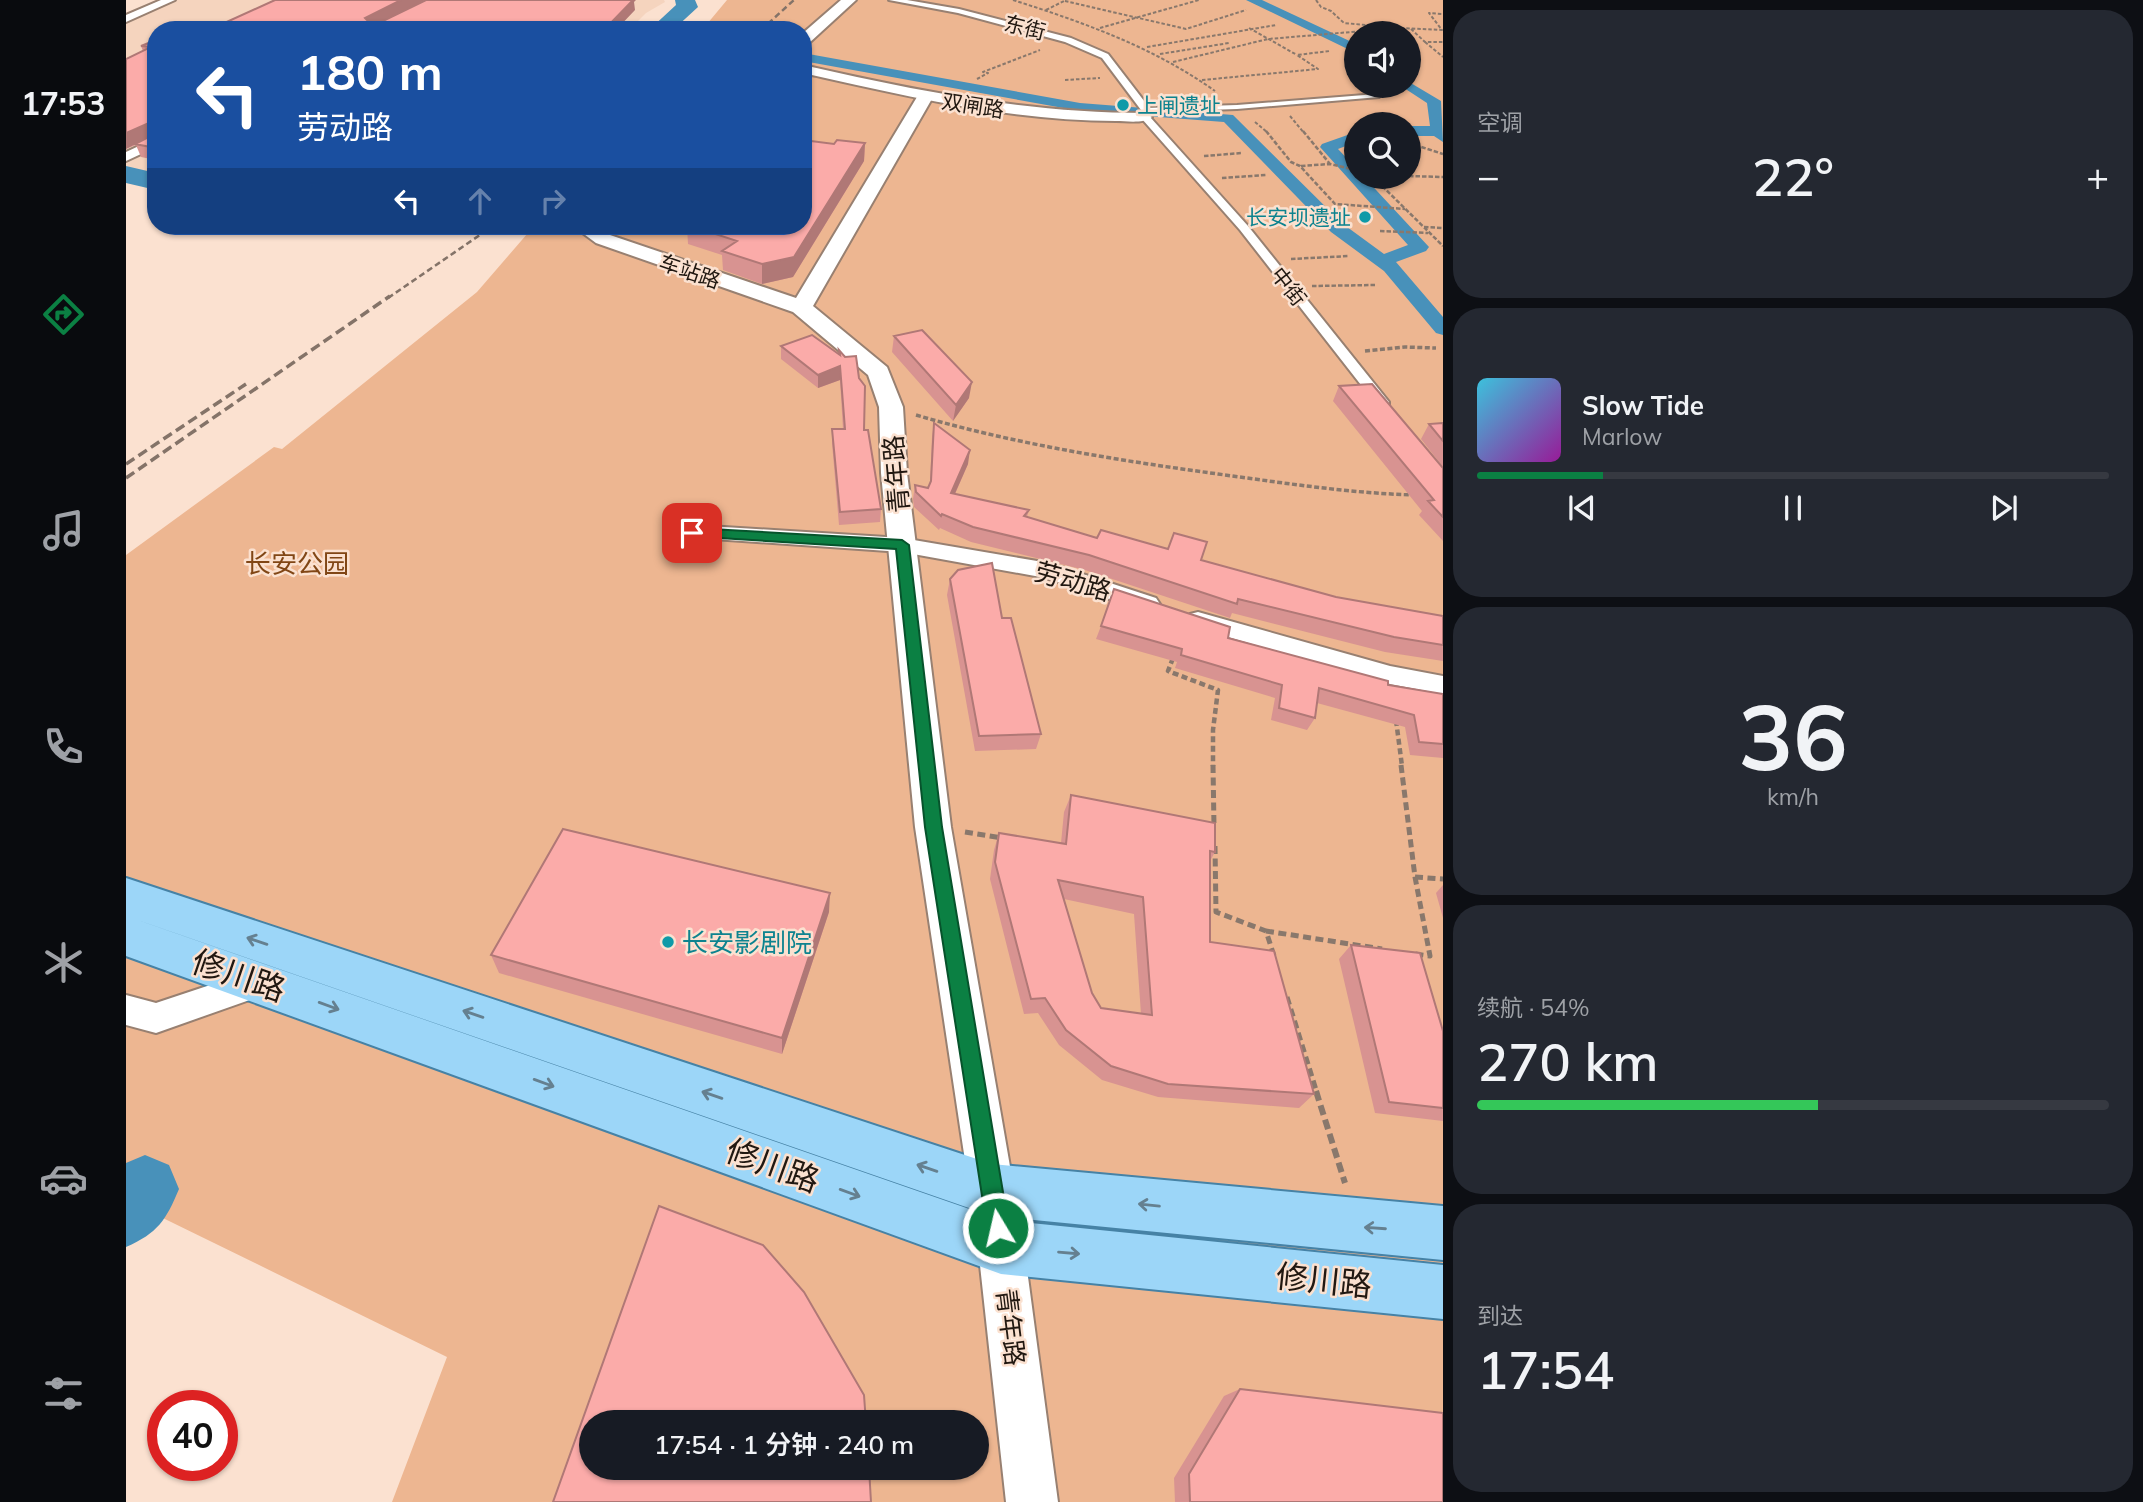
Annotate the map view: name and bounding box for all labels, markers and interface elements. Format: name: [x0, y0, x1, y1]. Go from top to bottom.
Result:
street label: 东街: [1001, 9, 1049, 45]
map controls: [1344, 21, 1421, 189]
button: sound: [1344, 21, 1421, 98]
text: 180 m: [297, 41, 443, 102]
icon: left: [182, 49, 273, 140]
text: 17:53: [21, 83, 105, 123]
street label: 双闸路: [940, 87, 1006, 123]
place label: 上闸遗址: [1137, 92, 1221, 118]
marker: 上闸遗址: [1115, 97, 1131, 113]
text: 劳动路: [297, 107, 393, 147]
text: 空调: [1477, 108, 1523, 137]
button: search: [1344, 112, 1421, 189]
text: 22°: [1752, 144, 1834, 209]
text: −: [1477, 152, 1500, 200]
text: +: [2086, 152, 2109, 200]
icon: left: [388, 182, 426, 220]
icon: ahead: [461, 182, 499, 220]
icon: right: [534, 182, 572, 220]
place label: 长安坝遗址: [1246, 204, 1351, 230]
marker: 长安坝遗址: [1357, 209, 1373, 225]
street label: 车站路: [656, 248, 724, 294]
street label: 中街: [1266, 261, 1312, 311]
icon: directions: [39, 290, 88, 339]
text: Slow Tide: [1582, 389, 1704, 422]
text: Marlow: [1582, 422, 1662, 451]
street label: 青年路: [876, 434, 916, 514]
icon: previous: [1563, 489, 1601, 527]
icon: pause: [1774, 489, 1812, 527]
icon: next: [1985, 489, 2023, 527]
pin: [662, 503, 722, 563]
icon: music: [39, 506, 88, 555]
icon: arrive: [673, 514, 711, 552]
park label: 长安公园: [245, 547, 349, 580]
street label: 劳动路: [1031, 554, 1115, 608]
text: 36: [1738, 679, 1848, 793]
icon: phone: [39, 722, 88, 771]
text: km/h: [1767, 782, 1819, 811]
place label: 长安影剧院: [682, 926, 812, 959]
one-way arrow: [247, 934, 269, 946]
marker: 长安影剧院: [660, 934, 676, 950]
icon: climate: [39, 938, 88, 987]
street label: 修川路: [187, 940, 291, 1010]
text: 续航 · 54%: [1477, 993, 1589, 1022]
one-way arrow: [318, 1001, 340, 1013]
one-way arrow: [462, 1007, 484, 1019]
text: 270 km: [1477, 1029, 1658, 1094]
one-way arrow: [532, 1078, 554, 1090]
one-way arrow: [701, 1088, 723, 1100]
street label: 修川路: [721, 1130, 825, 1200]
icon: car: [39, 1154, 88, 1203]
one-way arrow: [916, 1161, 938, 1174]
one-way arrow: [839, 1187, 861, 1200]
position arrow: [961, 1191, 1035, 1265]
one-way arrow: [1138, 1199, 1160, 1212]
one-way arrow: [1364, 1221, 1387, 1234]
one-way arrow: [1057, 1247, 1079, 1260]
street label: 修川路: [1274, 1255, 1374, 1305]
street label: 青年路: [990, 1286, 1032, 1368]
text: 到达: [1477, 1301, 1523, 1330]
text: 17:54: [1477, 1337, 1614, 1402]
icon: filters: [39, 1369, 88, 1418]
speed limit sign: 40: [147, 1390, 238, 1481]
text: 17:54 · 1 分钟 · 240 m: [654, 1428, 914, 1461]

